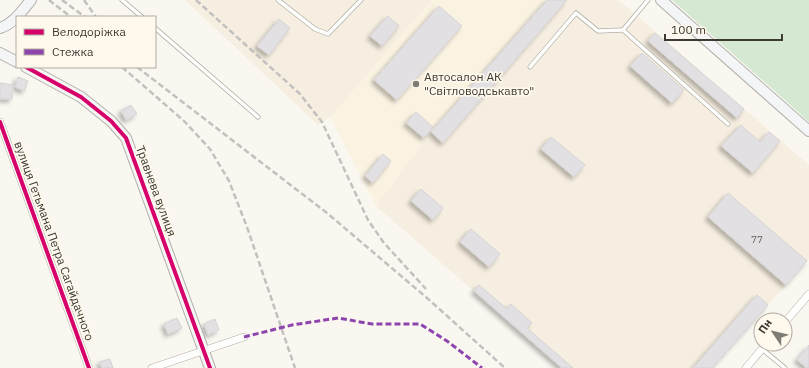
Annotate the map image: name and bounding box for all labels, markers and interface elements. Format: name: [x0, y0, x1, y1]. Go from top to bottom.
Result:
legend: [16, 16, 156, 68]
scale bar: [665, 16, 782, 42]
text: 100 m: [671, 22, 706, 37]
text: Велодоріжка: [52, 24, 126, 39]
text: Стежка: [52, 44, 94, 59]
place label: Автосалон АК "Світловодськавто": [424, 69, 534, 98]
marker: Автосалон АК "Світловодськавто": [411, 79, 421, 89]
street label: вулиця Гетьмана Петра Сагайдачного: [11, 139, 98, 343]
street label: Травнева вулиця: [133, 143, 180, 238]
house number: 77: [751, 233, 763, 246]
north arrow: [753, 312, 793, 352]
text: Пн: [755, 316, 775, 336]

